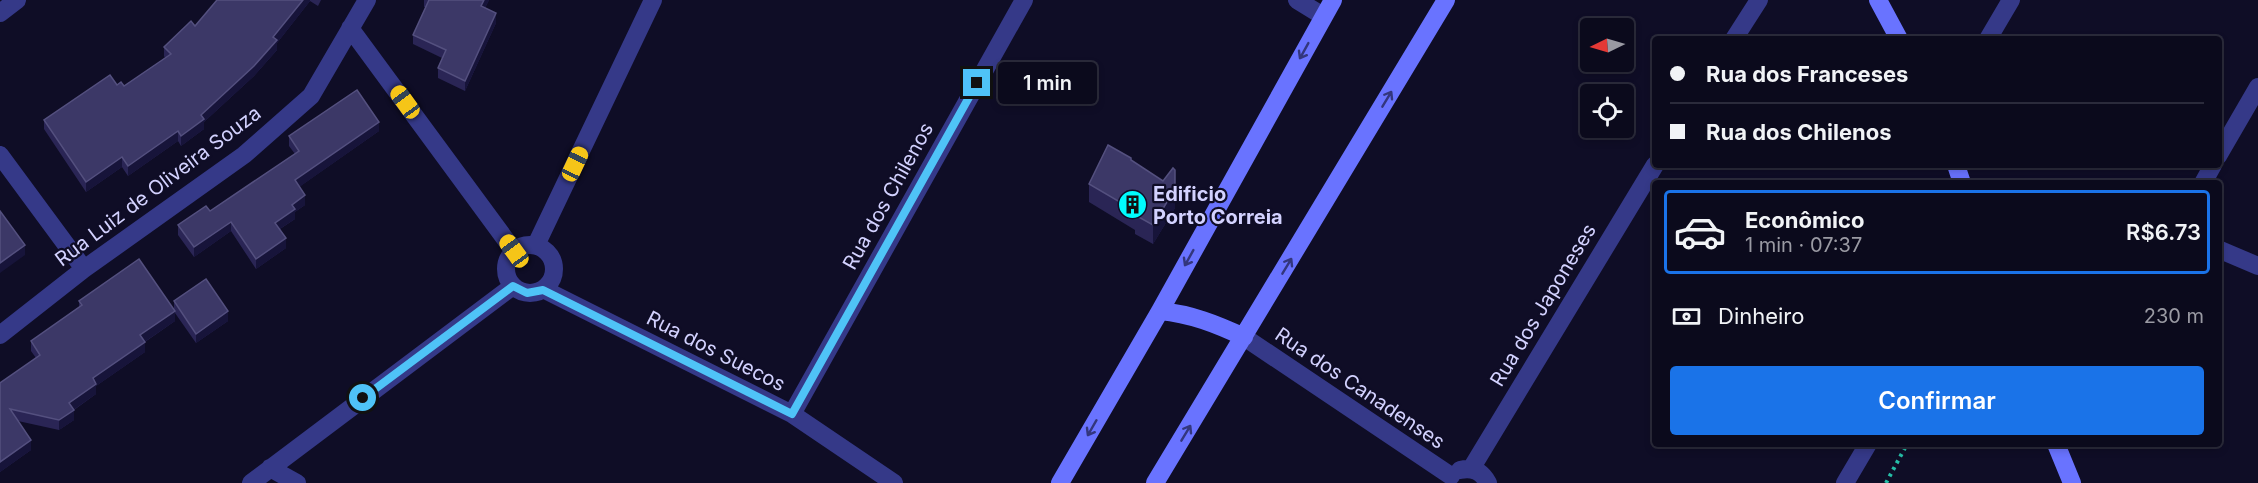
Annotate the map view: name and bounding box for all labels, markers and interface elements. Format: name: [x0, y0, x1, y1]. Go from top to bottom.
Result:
north arrow: [1580, 18, 1634, 72]
map controls: [1580, 18, 1634, 138]
one-way arrow: [1298, 42, 1310, 59]
text: Rua dos Franceses: [1706, 61, 1908, 87]
callout: 1 min: [998, 62, 1097, 104]
route end: [963, 69, 990, 96]
text: 1 min: [1023, 71, 1072, 95]
car: [387, 82, 423, 122]
button: locate: [1580, 84, 1634, 138]
one-way arrow: [1381, 91, 1393, 108]
street label: Rua Luiz de Oliveira Souza: [50, 101, 266, 271]
street label: Rua dos Chilenos: [838, 118, 938, 274]
text: Rua dos Chilenos: [1706, 119, 1892, 145]
car: [559, 144, 591, 184]
place label: Edificio Porto Correia: [1153, 182, 1283, 229]
building icon: Edificio Porto Correia: [1116, 189, 1148, 221]
icon: car: [1673, 205, 1727, 259]
text: Econômico: [1745, 207, 1864, 233]
street label: Rua dos Japoneses: [1485, 219, 1601, 391]
text: R$6.73: [2126, 219, 2201, 245]
car: [496, 231, 532, 271]
text: 1 min · 07:37: [1745, 233, 1862, 257]
one-way arrow: [1183, 250, 1195, 267]
one-way arrow: [1281, 258, 1293, 275]
icon: cash: [1670, 300, 1703, 333]
text: Dinheiro: [1718, 303, 1804, 329]
text: 230 m: [2144, 304, 2204, 328]
street label: Rua dos Suecos: [643, 306, 789, 396]
street label: Rua dos Canadenses: [1271, 322, 1449, 454]
button: Confirmar: [1670, 366, 2204, 435]
route start: [349, 384, 376, 411]
one-way arrow: [1086, 419, 1098, 436]
one-way arrow: [1180, 425, 1192, 442]

